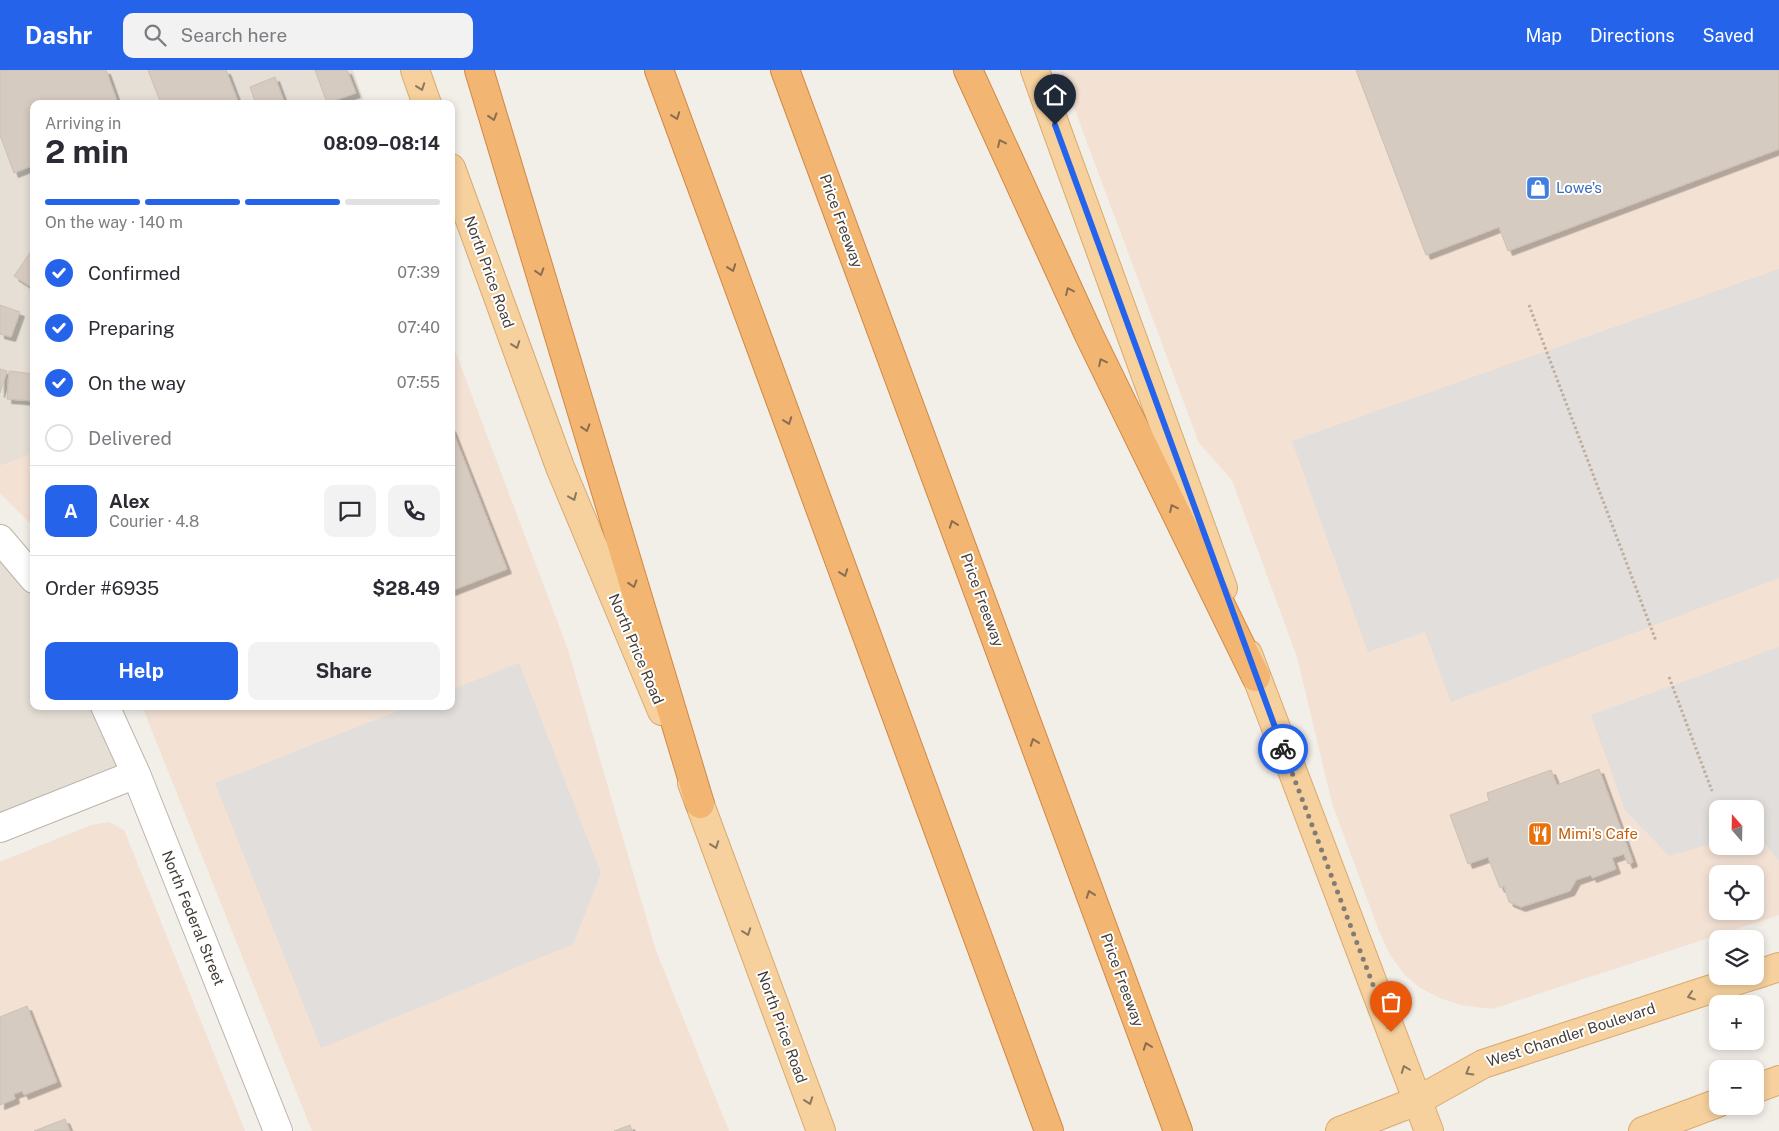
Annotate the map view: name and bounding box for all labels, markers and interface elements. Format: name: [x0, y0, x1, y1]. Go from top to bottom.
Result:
search box: [123, 13, 473, 58]
text: Dashr: [25, 21, 93, 49]
icon: search: [141, 21, 169, 49]
text: Search here: [181, 24, 287, 46]
text: Map: [1525, 25, 1562, 46]
text: Directions: [1590, 25, 1675, 46]
text: Saved: [1703, 25, 1754, 46]
pin: [1034, 74, 1076, 125]
icon: home: [1041, 81, 1069, 109]
one-way arrow: [415, 82, 425, 91]
one-way arrow: [670, 111, 680, 120]
one-way arrow: [488, 112, 498, 120]
text: Arriving in: [45, 114, 121, 133]
text: 08:09–08:14: [323, 132, 440, 154]
text: 2 min: [45, 133, 129, 170]
one-way arrow: [997, 139, 1008, 148]
street label: Price Freeway: [817, 172, 866, 270]
shop icon: Lowe's: [1525, 175, 1551, 201]
place label: Lowe's: [1556, 179, 1602, 196]
text: On the way · 140 m: [45, 213, 183, 232]
street label: North Price Road: [461, 213, 518, 330]
icon: check: [45, 259, 73, 287]
text: Confirmed: [88, 262, 181, 284]
text: 07:39: [397, 263, 440, 282]
one-way arrow: [726, 263, 736, 272]
one-way arrow: [534, 268, 544, 276]
one-way arrow: [1065, 287, 1075, 296]
icon: check: [45, 314, 73, 342]
text: Preparing: [88, 317, 175, 339]
text: 07:40: [398, 318, 440, 337]
one-way arrow: [510, 340, 520, 349]
one-way arrow: [1098, 358, 1108, 367]
icon: check: [45, 369, 73, 397]
text: On the way: [88, 372, 186, 394]
text: 07:55: [397, 373, 440, 392]
one-way arrow: [782, 416, 792, 425]
one-way arrow: [581, 423, 591, 432]
text: Delivered: [88, 427, 172, 449]
button: chat: [324, 485, 376, 537]
button: phone: [388, 485, 440, 537]
text: Alex: [109, 490, 150, 512]
one-way arrow: [567, 493, 577, 501]
text: A: [64, 500, 78, 522]
one-way arrow: [1170, 504, 1180, 513]
text: Courier · 4.8: [109, 512, 199, 531]
one-way arrow: [949, 520, 959, 528]
street label: Price Freeway: [958, 551, 1007, 649]
one-way arrow: [838, 568, 848, 577]
text: Order #6935: [45, 577, 159, 599]
text: $28.49: [372, 577, 440, 599]
one-way arrow: [628, 579, 638, 587]
street label: North Price Road: [606, 591, 667, 707]
button: Help: [45, 642, 238, 700]
button: Share: [248, 642, 440, 700]
courier: [1258, 724, 1308, 774]
icon: bike: [1269, 735, 1297, 763]
one-way arrow: [1030, 738, 1040, 746]
north arrow: [1709, 800, 1764, 855]
map controls: [1709, 800, 1764, 1115]
restaurant icon: Mimi's Cafe: [1527, 821, 1553, 847]
place label: Mimi's Cafe: [1558, 825, 1638, 842]
one-way arrow: [709, 840, 719, 849]
street label: North Federal Street: [159, 848, 228, 988]
button: locate: [1709, 865, 1764, 920]
one-way arrow: [1086, 890, 1096, 899]
one-way arrow: [741, 927, 751, 936]
button: layers: [1709, 930, 1764, 985]
street label: Price Freeway: [1098, 931, 1147, 1029]
street label: North Price Road: [754, 968, 811, 1085]
pin: [1370, 981, 1412, 1032]
icon: bag: [1377, 988, 1405, 1016]
one-way arrow: [1687, 990, 1695, 1000]
button: +: [1709, 995, 1764, 1050]
street label: West Chandler Boulevard: [1484, 999, 1657, 1070]
one-way arrow: [1143, 1043, 1153, 1051]
button: −: [1709, 1060, 1764, 1115]
one-way arrow: [1401, 1065, 1411, 1074]
one-way arrow: [1465, 1066, 1474, 1076]
one-way arrow: [803, 1096, 813, 1105]

